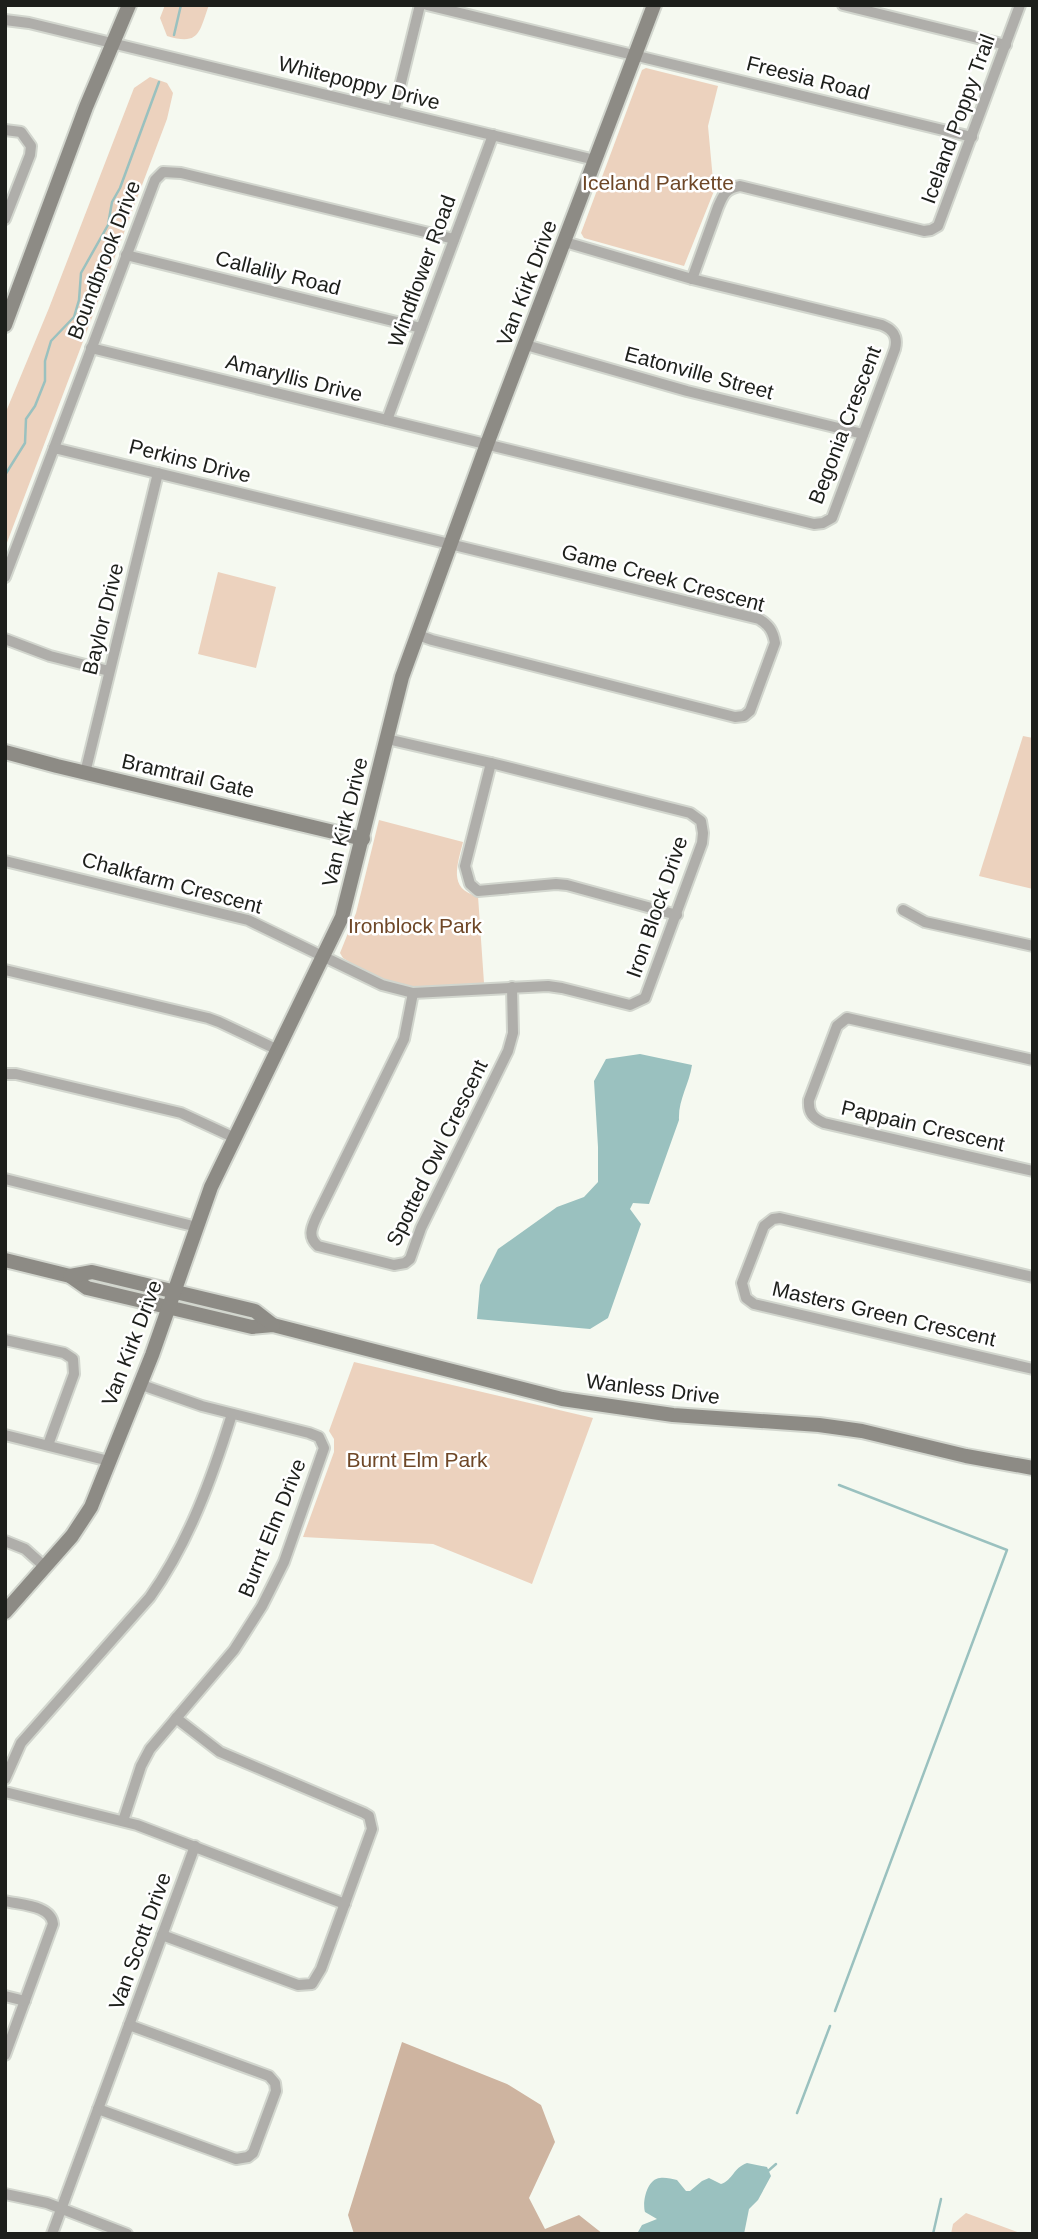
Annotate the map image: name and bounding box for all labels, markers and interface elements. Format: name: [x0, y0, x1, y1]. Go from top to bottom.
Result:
street label: Iceland Poppy Trail: [916, 31, 999, 207]
street label: Whitepoppy Drive: [276, 51, 442, 114]
street label: Freesia Road: [744, 51, 872, 104]
park label: Iceland Parkette: [582, 171, 734, 194]
street label: Boundbrook Drive: [63, 177, 144, 342]
street label: Windflower Road: [383, 192, 460, 350]
street label: Van Kirk Drive: [492, 217, 561, 349]
street label: Callalily Road: [213, 246, 343, 299]
street label: Eatonville Street: [622, 342, 776, 403]
street label: Begonia Crescent: [804, 343, 885, 507]
street label: Amaryllis Drive: [223, 349, 365, 406]
street label: Perkins Drive: [127, 434, 253, 487]
street label: Game Creek Crescent: [559, 539, 767, 616]
street label: Baylor Drive: [78, 561, 128, 677]
street label: Bramtrail Gate: [120, 749, 257, 802]
street label: Van Kirk Drive: [317, 755, 372, 889]
street label: Iron Block Drive: [622, 833, 692, 981]
street label: Chalkfarm Crescent: [80, 847, 265, 918]
park label: Ironblock Park: [348, 914, 483, 937]
street label: Spotted Owl Crescent: [381, 1056, 492, 1250]
street label: Pappain Crescent: [839, 1096, 1007, 1156]
street label: Van Kirk Drive: [97, 1277, 166, 1409]
street label: Masters Green Crescent: [770, 1277, 998, 1350]
street label: Wanless Drive: [585, 1369, 721, 1408]
park label: Burnt Elm Park: [346, 1448, 488, 1471]
street label: Burnt Elm Drive: [233, 1455, 310, 1600]
street label: Van Scott Drive: [104, 1869, 175, 2013]

